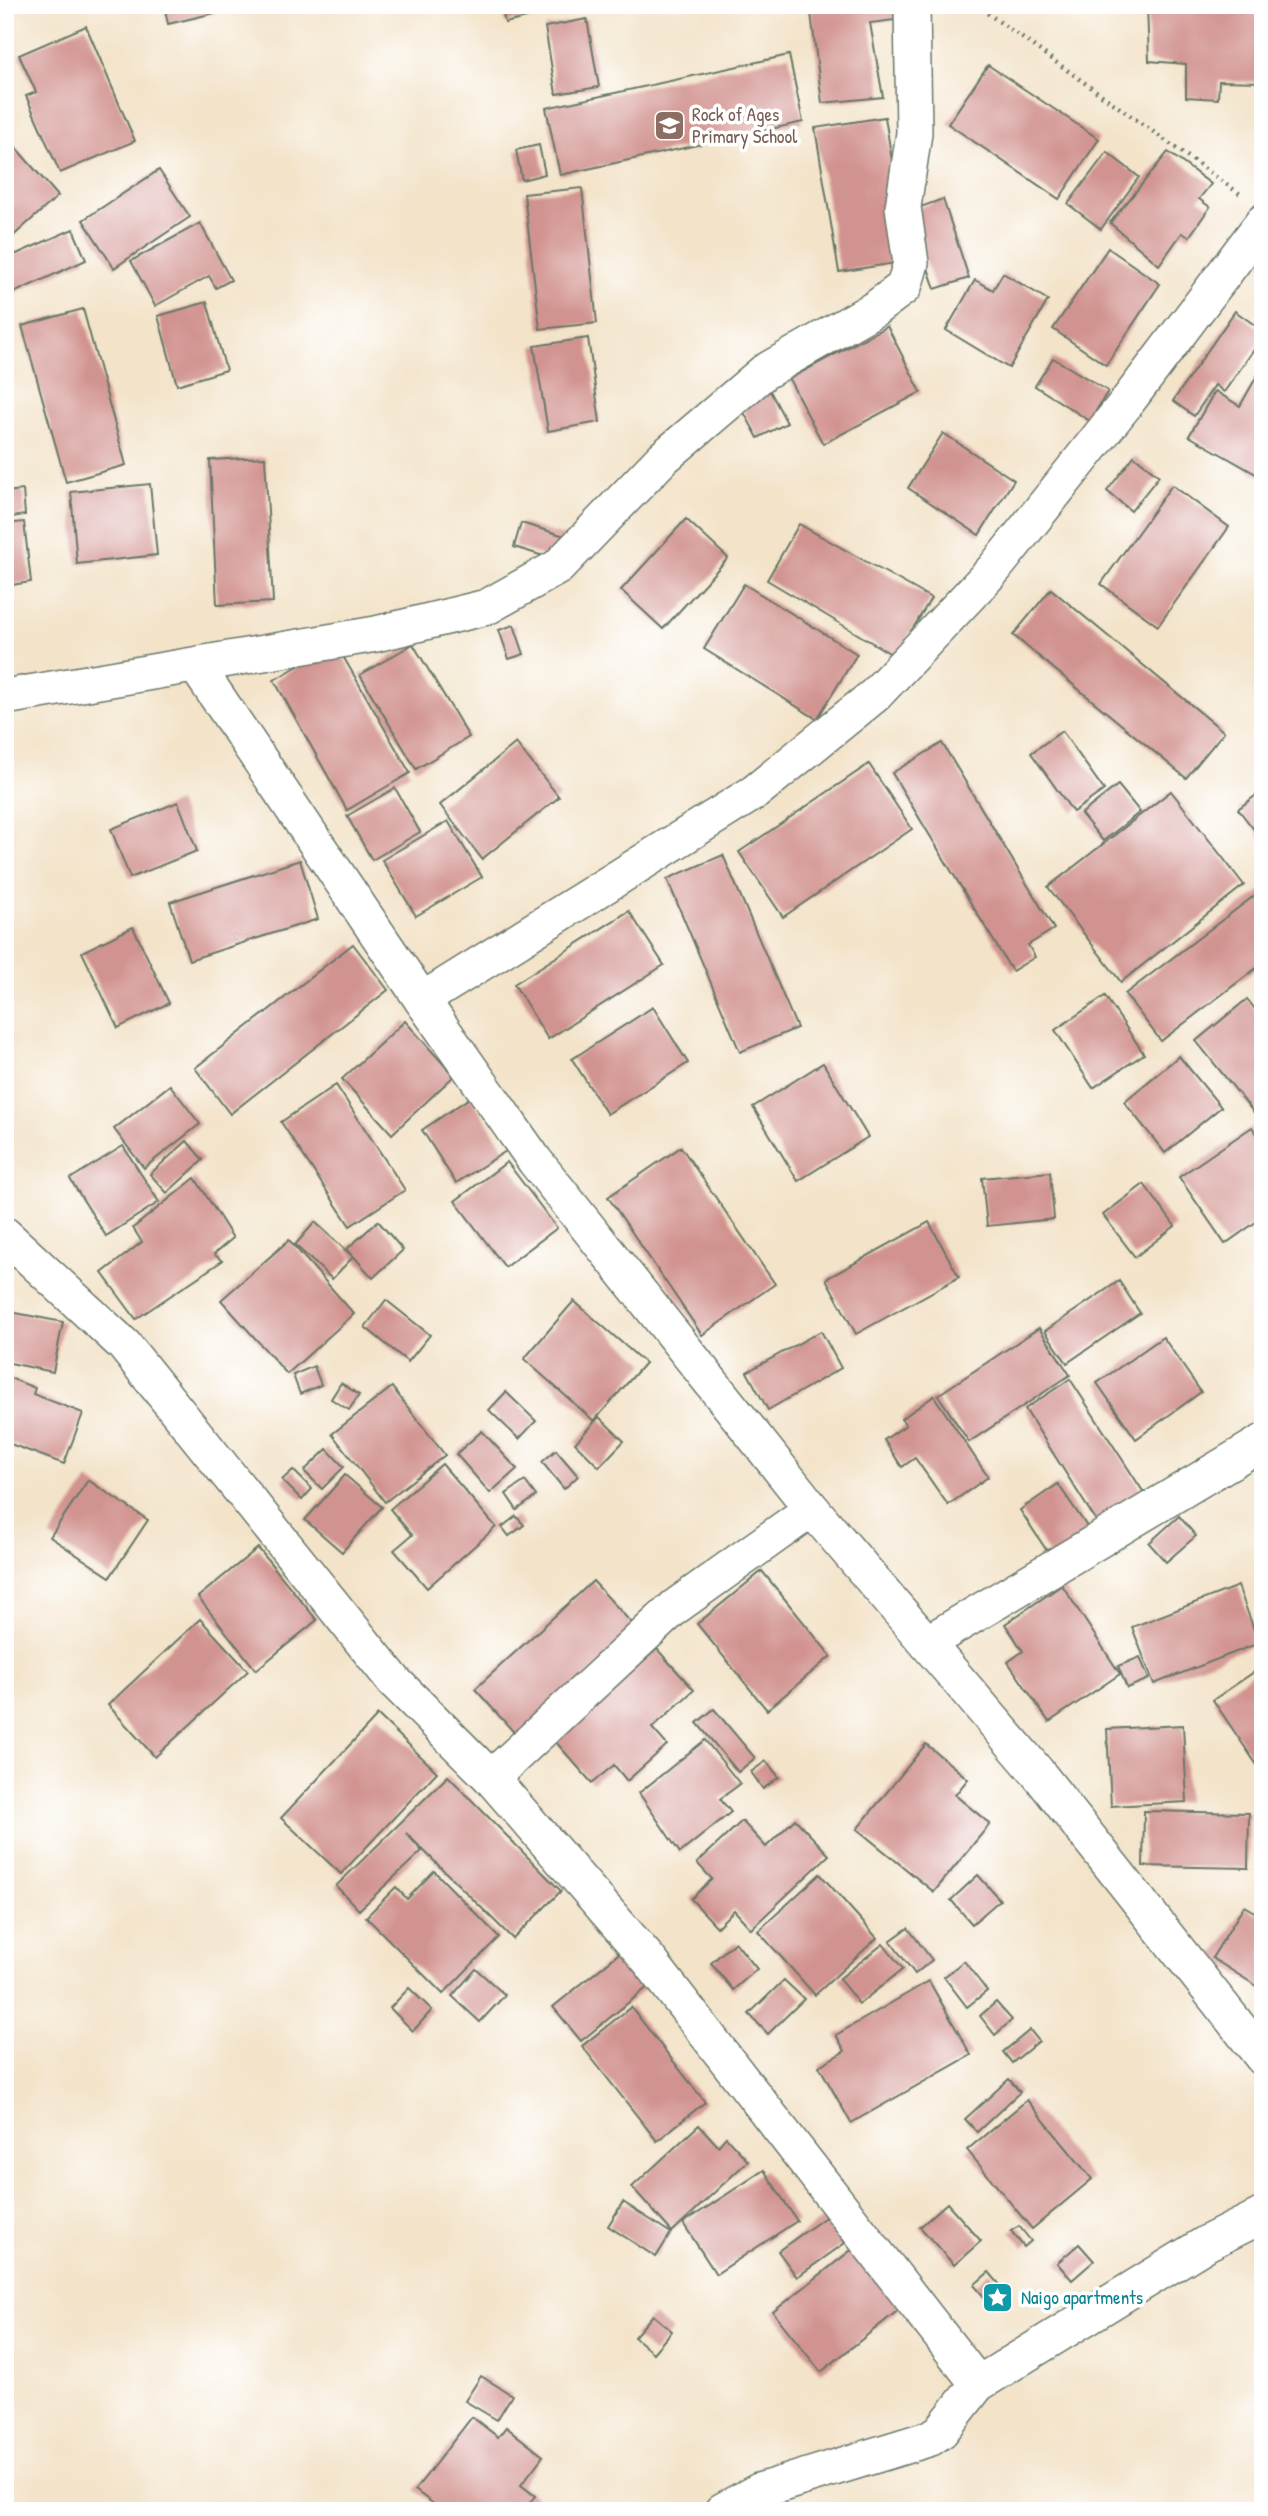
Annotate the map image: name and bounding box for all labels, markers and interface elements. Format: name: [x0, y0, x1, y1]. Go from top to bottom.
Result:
place label: Rock of Ages Primary School: [692, 101, 798, 149]
school or university icon: Rock of Ages Primary School: [652, 108, 686, 142]
place icon: Naigo apartments: [981, 2280, 1015, 2314]
place label: Naigo apartments: [1021, 2284, 1143, 2310]

